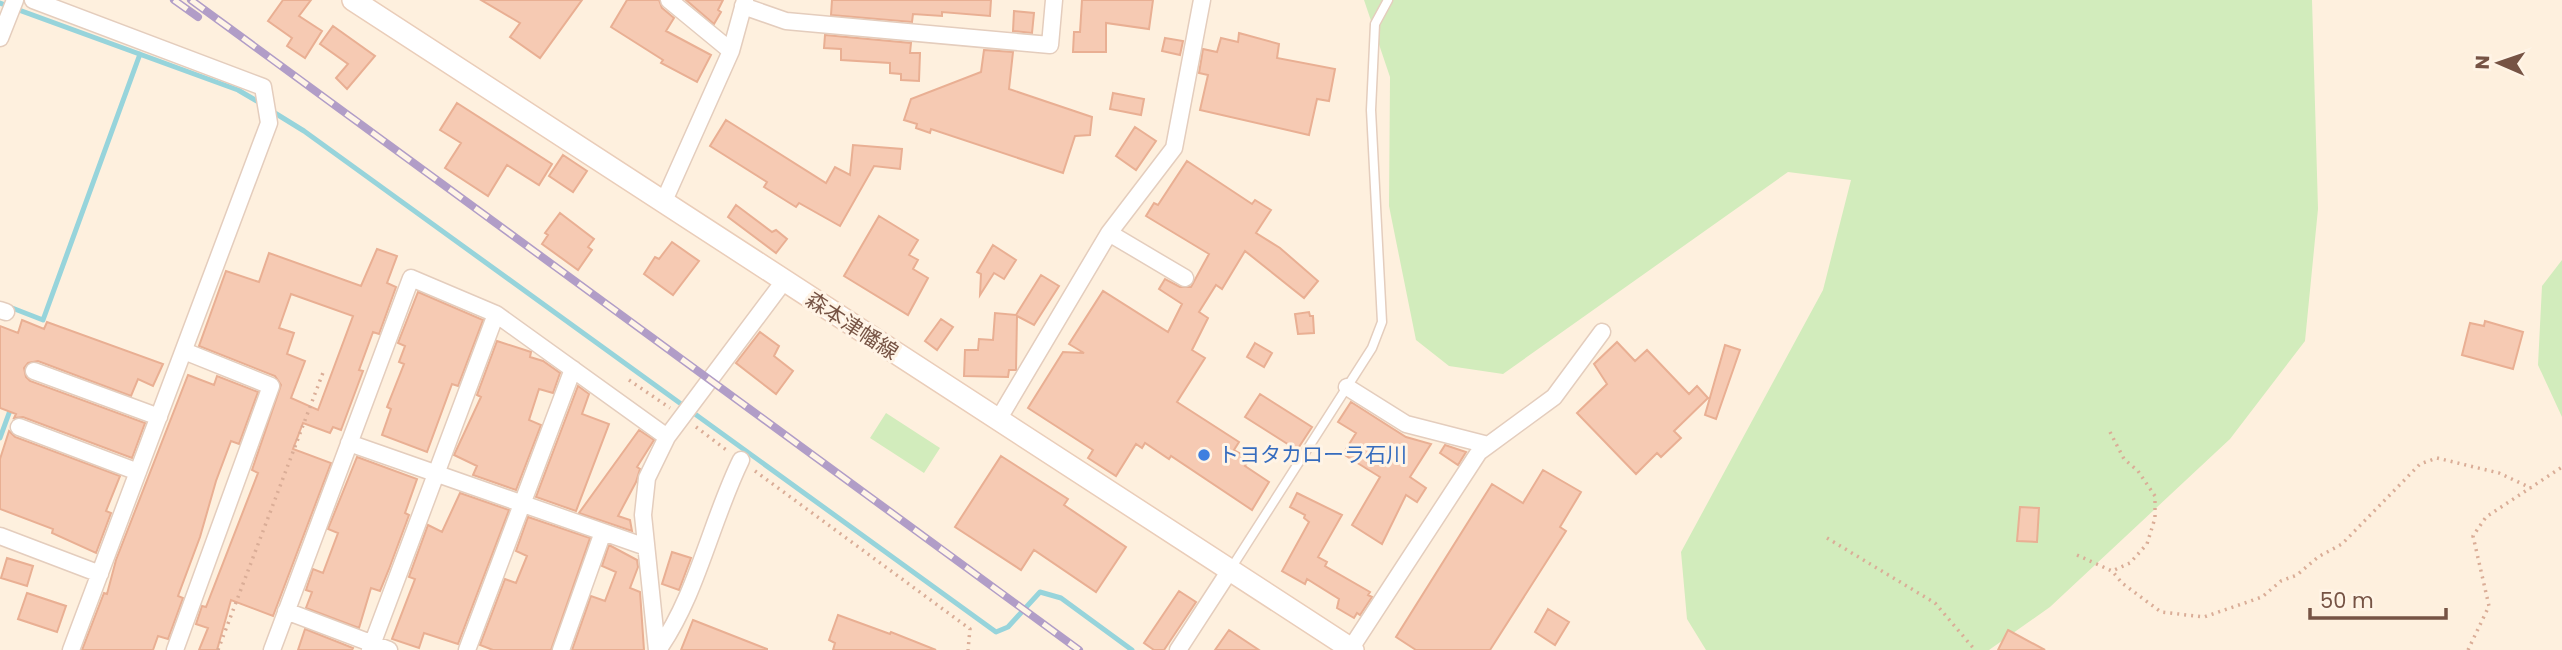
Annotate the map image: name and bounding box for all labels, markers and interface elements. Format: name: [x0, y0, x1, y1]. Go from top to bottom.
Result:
north arrow: [2464, 28, 2534, 98]
text: N: [2469, 55, 2496, 70]
street label: 森本津幡線: [800, 285, 904, 366]
place label: トヨタカローラ石川: [1218, 440, 1407, 469]
marker: トヨタカローラ石川: [1196, 447, 1212, 463]
scale bar: [2310, 576, 2446, 620]
text: 50 m: [2320, 586, 2374, 615]

